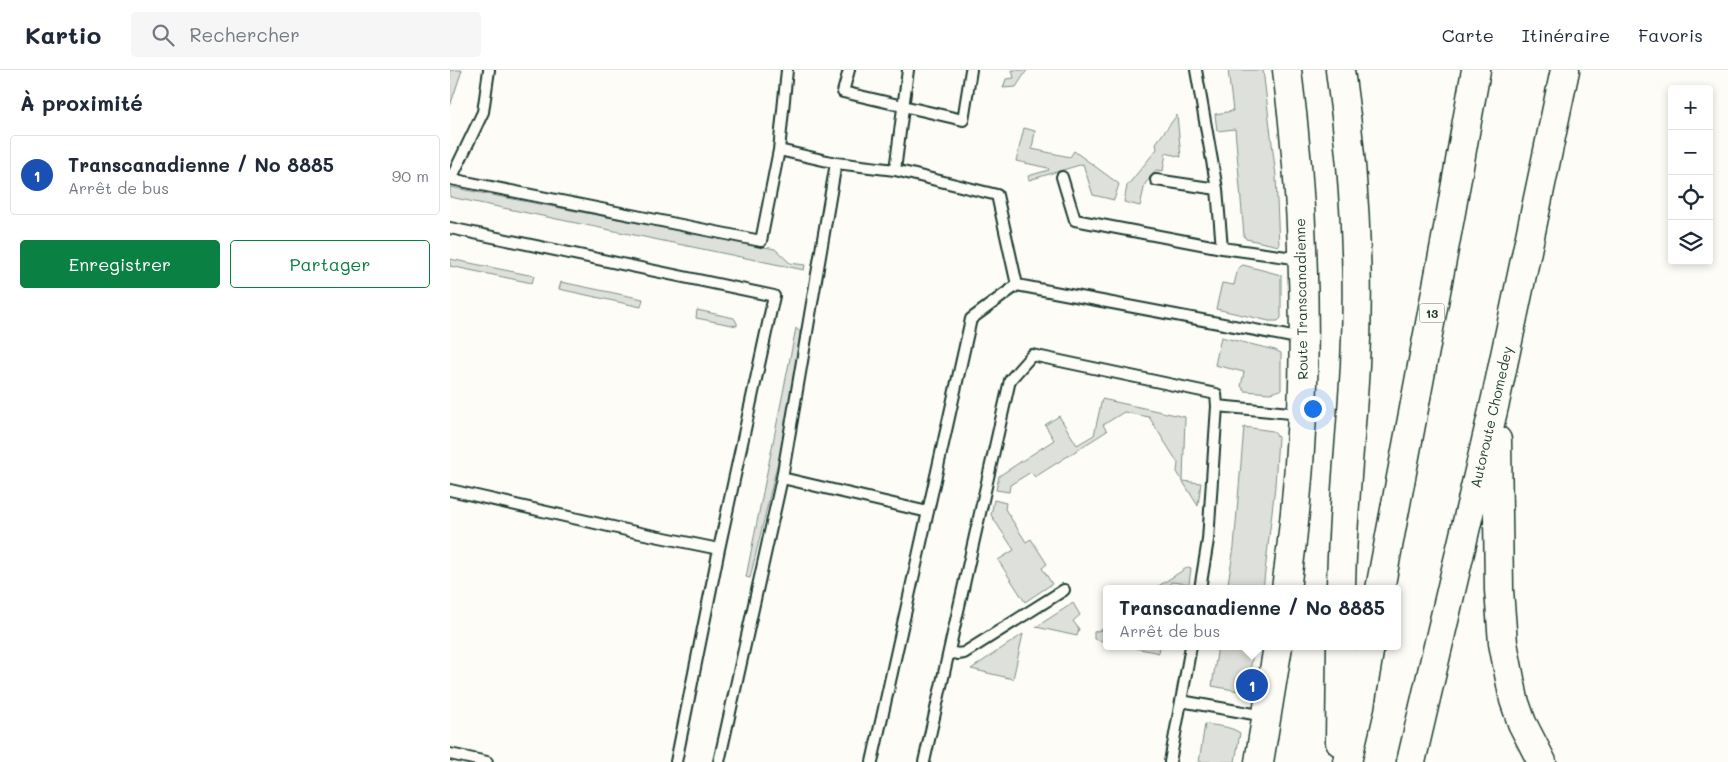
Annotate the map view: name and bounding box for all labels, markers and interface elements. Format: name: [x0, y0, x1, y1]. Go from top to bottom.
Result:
search box: [131, 12, 481, 57]
text: Kartio: [25, 19, 101, 50]
icon: search: [149, 21, 177, 49]
text: Rechercher: [189, 22, 300, 47]
text: Carte: [1442, 23, 1494, 47]
text: Itinéraire: [1522, 23, 1610, 47]
text: Favoris: [1638, 23, 1703, 47]
map controls: [1668, 85, 1713, 265]
button: +: [1668, 85, 1713, 130]
text: À proximité: [20, 89, 143, 116]
button: −: [1668, 130, 1713, 175]
text: Transcanadienne / No 8885: [68, 152, 334, 177]
text: 1: [33, 165, 41, 186]
text: 90 m: [392, 165, 429, 186]
button: locate: [1668, 175, 1713, 220]
text: Arrêt de bus: [68, 177, 169, 198]
street label: Route Transcanadienne: [1290, 218, 1312, 380]
button: layers: [1668, 220, 1713, 265]
button: Enregistrer: [20, 240, 220, 288]
button: Partager: [230, 240, 430, 288]
road number: 13: [1420, 304, 1444, 322]
street label: Autoroute Chomedey: [1465, 344, 1517, 490]
your location: [1300, 396, 1326, 422]
popup: [1103, 585, 1401, 650]
text: Transcanadienne / No 8885: [1119, 595, 1385, 620]
text: Arrêt de bus: [1119, 620, 1220, 641]
pin: 1: [1236, 666, 1268, 704]

